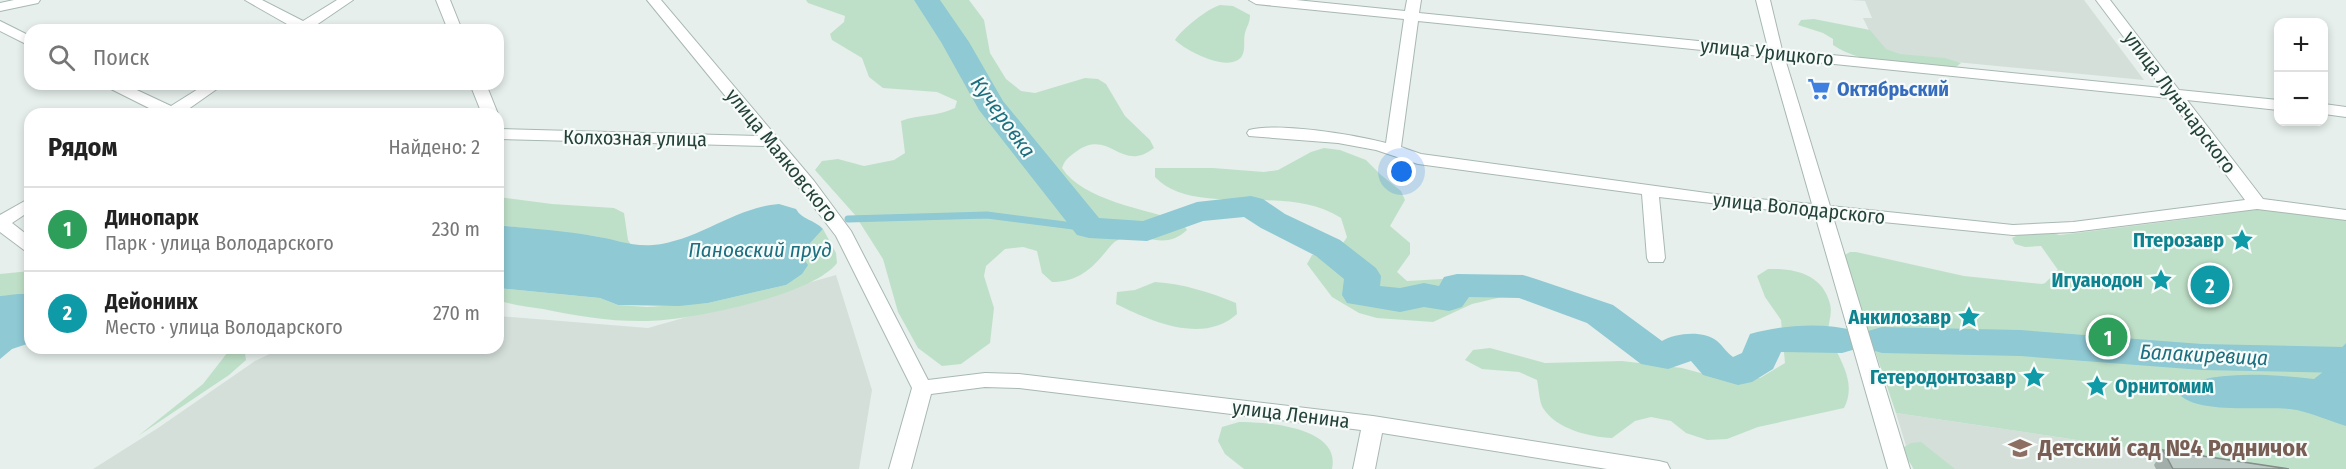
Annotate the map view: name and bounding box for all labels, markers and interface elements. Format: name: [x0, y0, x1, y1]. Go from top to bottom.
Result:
map controls: [2274, 18, 2328, 126]
button: +: [2274, 18, 2328, 72]
search box: [24, 24, 504, 90]
street label: улица Луначарского: [2119, 26, 2241, 178]
street label: улица Урицкого: [1699, 33, 1835, 71]
icon: search: [45, 41, 78, 74]
text: Поиск: [93, 44, 149, 71]
water label: Кучеровка: [965, 71, 1041, 163]
button: −: [2274, 72, 2328, 126]
supermarket icon: Октябрьский: [1806, 76, 1832, 102]
place label: Октябрьский: [1837, 77, 1949, 101]
street label: улица Маяковского: [721, 84, 843, 226]
street label: Колхозная улица: [563, 125, 707, 151]
text: Рядом: [48, 132, 117, 163]
text: Найдено: 2: [388, 135, 480, 159]
your location: [1387, 157, 1416, 186]
street label: улица Володарского: [1712, 187, 1886, 229]
text: Динопарк: [105, 204, 199, 231]
text: 1: [63, 217, 72, 241]
text: 230 m: [432, 217, 480, 241]
place icon: Птерозавр: [2229, 227, 2255, 253]
place label: Птерозавр: [2133, 228, 2224, 252]
text: Парк · улица Володарского: [105, 231, 334, 255]
water label: Пановский пруд: [688, 237, 832, 263]
pin: 2: [2190, 262, 2230, 308]
place icon: Игуанодон: [2148, 267, 2174, 293]
place label: Игуанодон: [2052, 268, 2143, 292]
text: Дейонинх: [105, 288, 198, 315]
text: 2: [63, 301, 72, 325]
text: 270 m: [433, 301, 480, 325]
place icon: Анкилозавр: [1956, 304, 1982, 330]
place label: Анкилозавр: [1848, 305, 1951, 329]
pin: 1: [2088, 314, 2128, 360]
text: Место · улица Володарского: [105, 315, 343, 339]
water label: Балакиревица: [2139, 339, 2269, 371]
place icon: Гетеродонтозавр: [2021, 364, 2047, 390]
place label: Гетеродонтозавр: [1870, 365, 2016, 389]
place icon: Орнитомим: [2084, 373, 2110, 399]
place label: Орнитомим: [2115, 374, 2214, 398]
street label: улица Ленина: [1231, 395, 1351, 433]
place label: Детский сад №4 Родничок: [2037, 434, 2308, 462]
school or university icon: Детский сад №4 Родничок: [2007, 435, 2033, 461]

